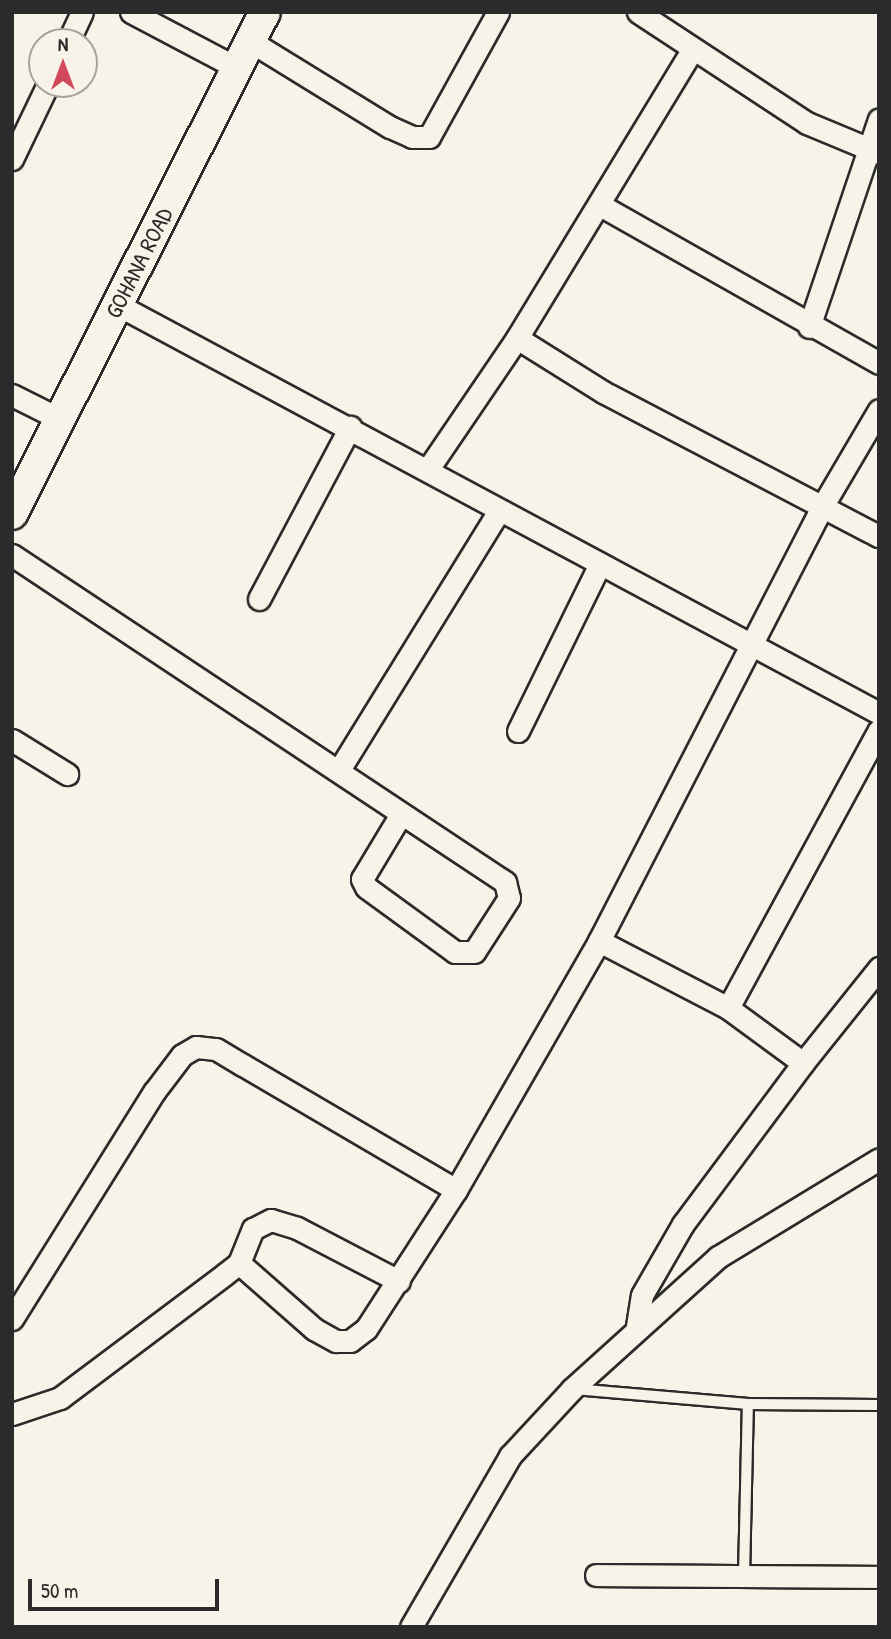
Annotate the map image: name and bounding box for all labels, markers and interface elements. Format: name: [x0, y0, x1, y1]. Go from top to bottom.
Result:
north arrow: [28, 28, 98, 98]
text: N: [58, 31, 68, 57]
street label: GOHANA ROAD: [99, 203, 179, 323]
scale bar: [32, 1566, 222, 1610]
text: 50 m: [41, 1576, 78, 1605]

